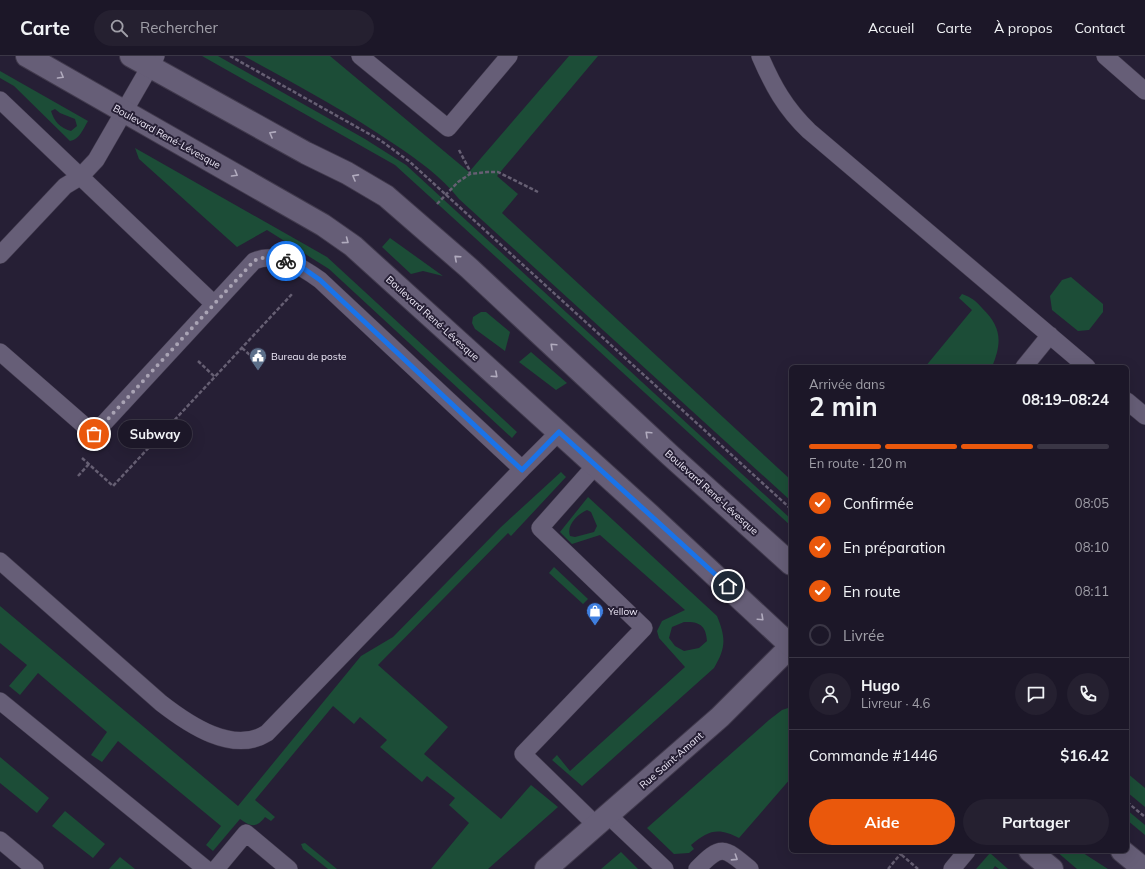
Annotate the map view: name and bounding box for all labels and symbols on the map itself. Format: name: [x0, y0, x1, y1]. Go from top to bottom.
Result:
one-way arrow: [57, 71, 64, 78]
street label: Boulevard René-Lévesque: [111, 101, 223, 171]
one-way arrow: [269, 131, 276, 139]
one-way arrow: [230, 170, 238, 177]
one-way arrow: [352, 175, 360, 182]
one-way arrow: [342, 236, 349, 244]
courier: [266, 241, 306, 281]
one-way arrow: [454, 255, 462, 263]
street label: Boulevard René-Lévesque: [383, 273, 482, 364]
one-way arrow: [550, 344, 557, 351]
public building icon: Bureau de poste: [248, 346, 268, 371]
place label: Bureau de poste: [271, 350, 347, 363]
one-way arrow: [490, 370, 498, 377]
pin: [77, 417, 111, 451]
callout: Subway: [118, 420, 192, 448]
one-way arrow: [645, 432, 653, 439]
street label: Boulevard René-Lévesque: [662, 447, 761, 538]
pin: [711, 569, 745, 603]
shop icon: Yellow: [585, 601, 605, 626]
place label: Yellow: [607, 605, 638, 618]
one-way arrow: [756, 613, 763, 620]
street label: Rue Saint-Amant: [637, 729, 706, 792]
one-way arrow: [731, 853, 738, 860]

